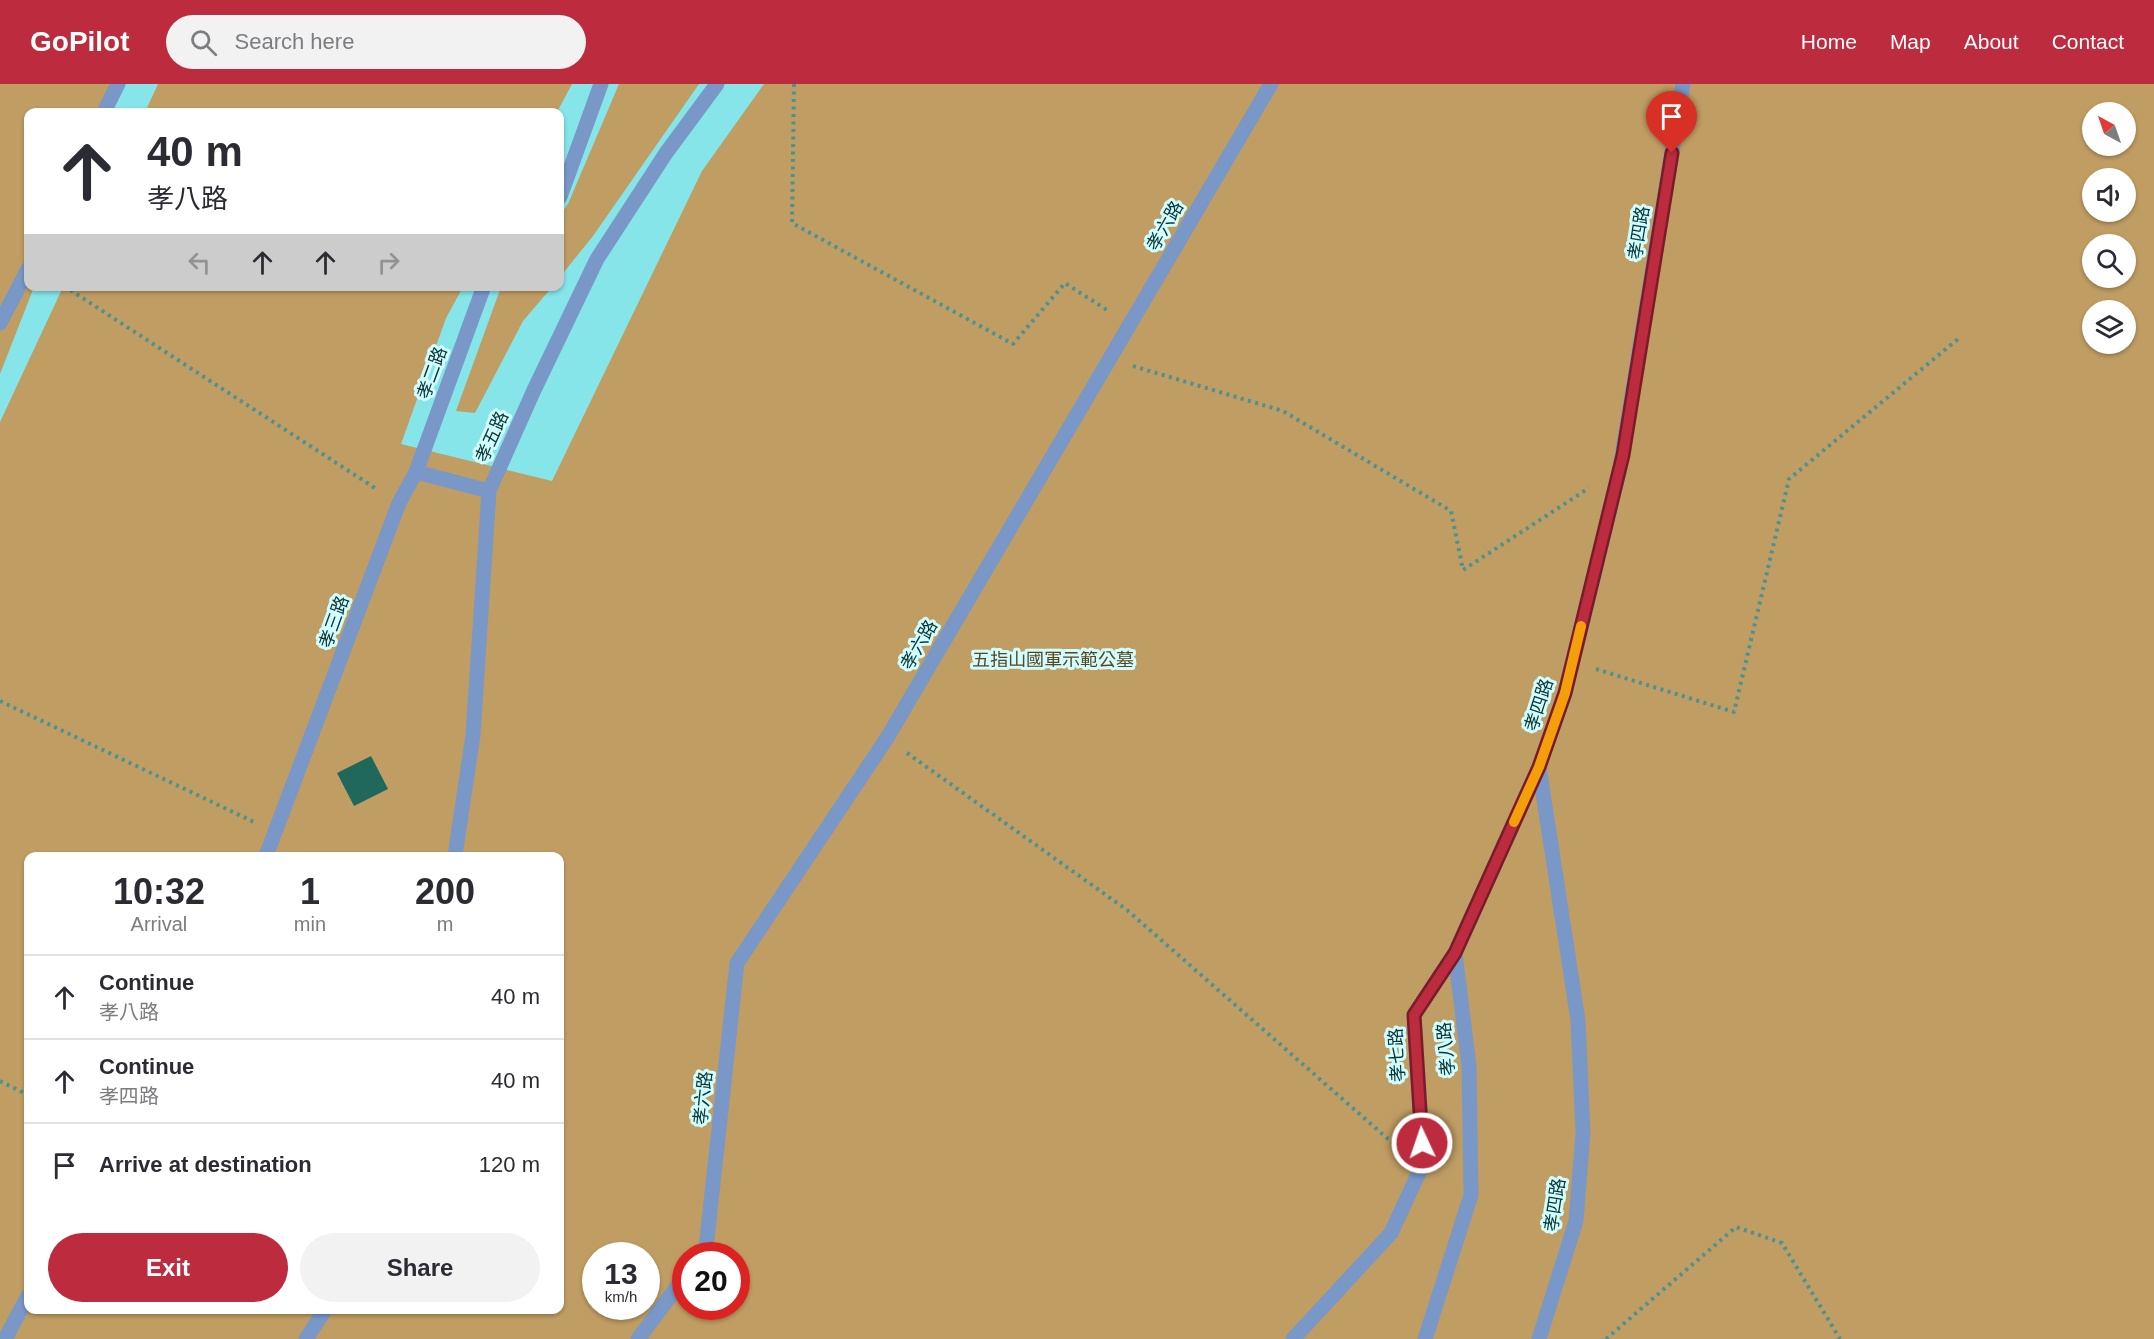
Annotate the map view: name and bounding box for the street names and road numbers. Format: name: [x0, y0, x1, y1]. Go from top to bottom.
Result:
street label: 孝六路: [1143, 198, 1187, 254]
street label: 孝四路: [1625, 205, 1653, 261]
street label: 孝二路: [413, 344, 451, 402]
street label: 孝五路: [472, 408, 512, 466]
street label: 孝三路: [315, 593, 353, 651]
street label: 孝六路: [897, 617, 941, 673]
street label: 孝四路: [1521, 676, 1557, 734]
street label: 孝八路: [1434, 1021, 1458, 1077]
street label: 孝七路: [1386, 1028, 1408, 1082]
street label: 孝六路: [690, 1070, 716, 1126]
street label: 孝四路: [1541, 1177, 1569, 1233]

